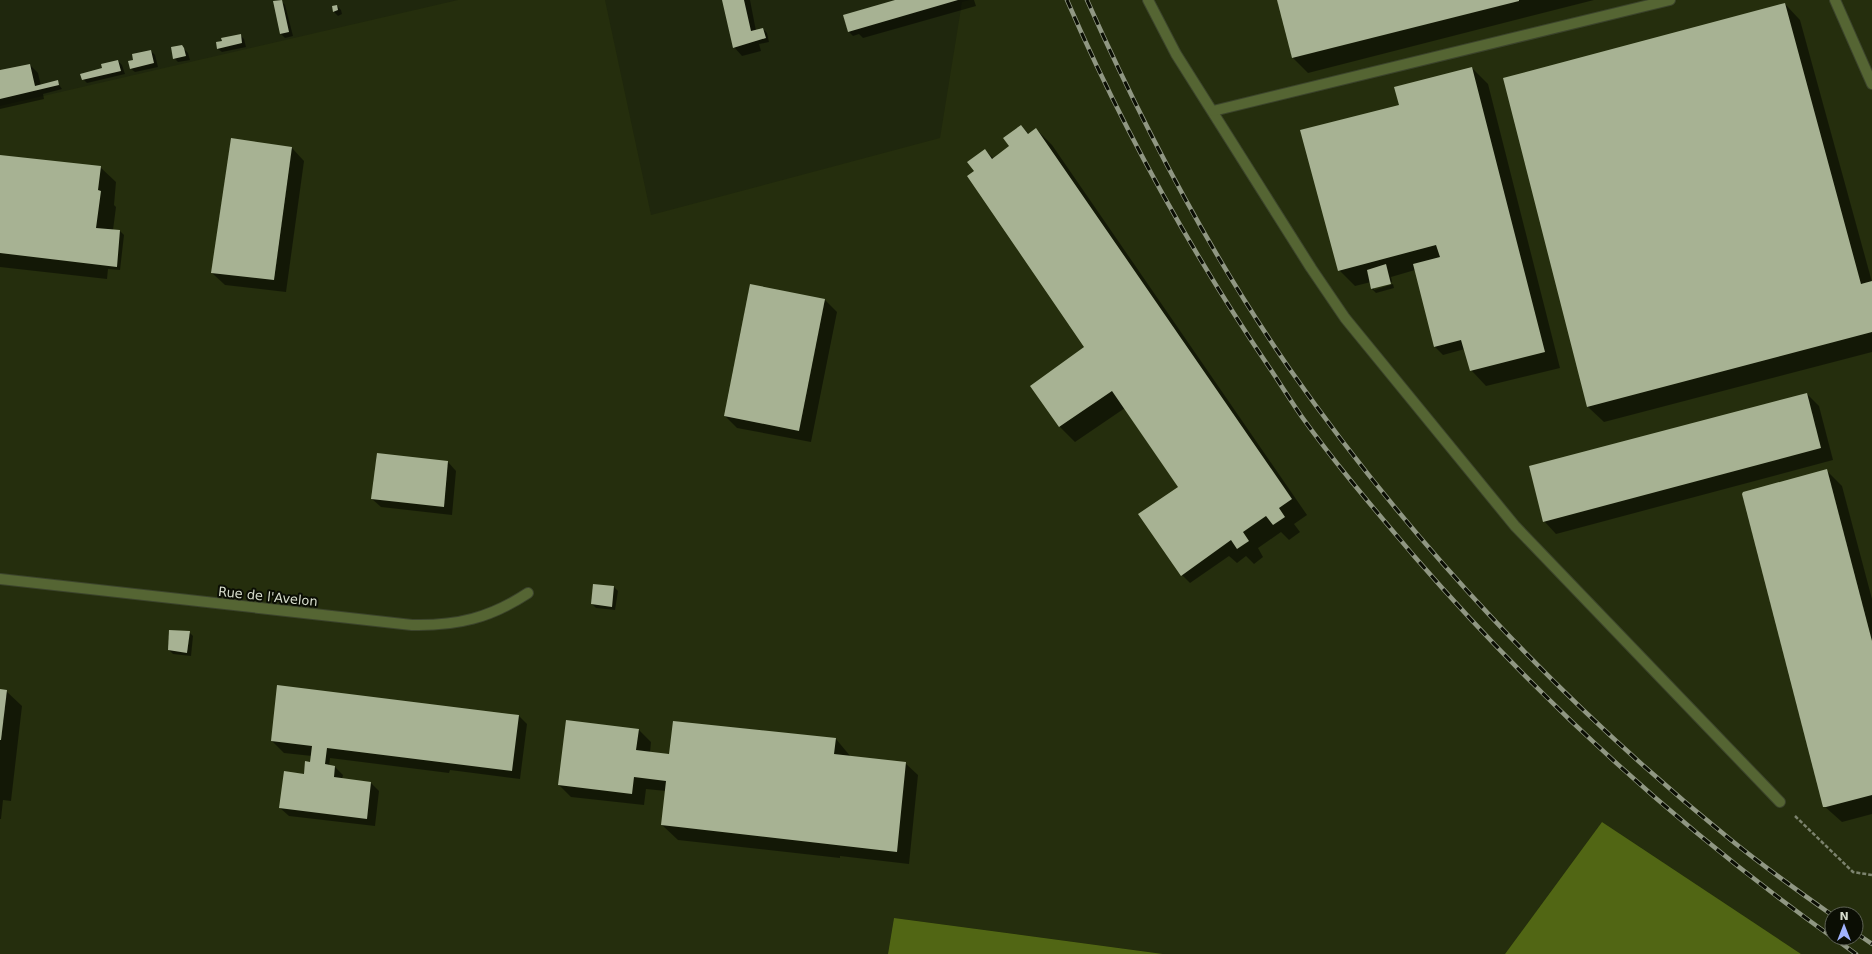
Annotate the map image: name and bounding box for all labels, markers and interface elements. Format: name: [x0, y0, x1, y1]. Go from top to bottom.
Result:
street label: Rue de l'Avelon: [217, 584, 318, 609]
north arrow: [1824, 906, 1864, 946]
text: N: [1839, 910, 1849, 923]

